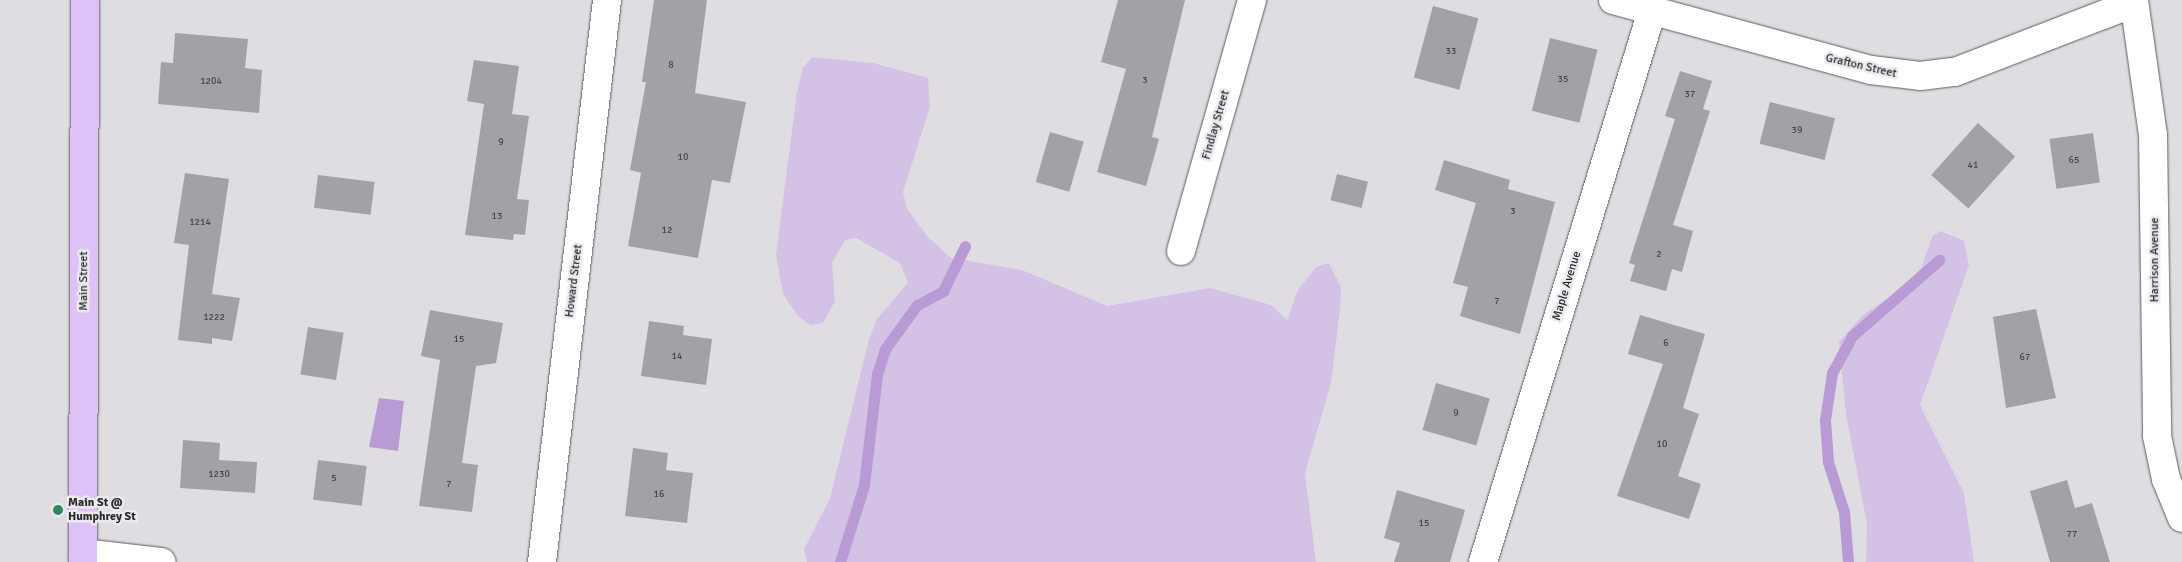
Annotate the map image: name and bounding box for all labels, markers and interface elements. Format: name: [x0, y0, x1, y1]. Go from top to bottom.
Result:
house number: 33: [1446, 46, 1456, 58]
street label: Grafton Street: [1824, 51, 1898, 81]
house number: 8: [668, 60, 674, 72]
house number: 35: [1558, 74, 1568, 86]
house number: 3: [1142, 75, 1148, 87]
house number: 1204: [200, 76, 222, 88]
street label: Findlay Street: [1199, 89, 1233, 161]
house number: 37: [1685, 89, 1695, 101]
house number: 39: [1792, 125, 1802, 137]
house number: 9: [498, 137, 504, 149]
house number: 10: [678, 152, 688, 164]
house number: 65: [2069, 155, 2079, 167]
house number: 41: [1968, 160, 1978, 172]
house number: 3: [1510, 206, 1516, 218]
house number: 13: [492, 211, 502, 223]
house number: 1214: [189, 217, 211, 229]
street label: Harrison Avenue: [2148, 218, 2162, 302]
house number: 12: [662, 225, 672, 237]
street label: Howard Street: [562, 244, 586, 318]
house number: 2: [1656, 249, 1662, 261]
street label: Maple Avenue: [1550, 250, 1584, 322]
street label: Main Street: [77, 251, 91, 311]
house number: 7: [1494, 296, 1500, 308]
house number: 1222: [203, 312, 225, 324]
house number: 15: [454, 334, 464, 346]
house number: 6: [1663, 338, 1669, 350]
house number: 14: [672, 351, 682, 363]
house number: 67: [2020, 352, 2030, 364]
house number: 9: [1453, 408, 1459, 420]
house number: 10: [1657, 439, 1667, 451]
house number: 1230: [208, 469, 230, 481]
house number: 5: [331, 473, 337, 485]
house number: 7: [446, 479, 452, 491]
house number: 16: [654, 489, 664, 501]
place label: Main St @ Humphrey St: [68, 496, 136, 524]
marker: Main St @ Humphrey St: [52, 504, 64, 516]
house number: 15: [1419, 518, 1429, 530]
house number: 77: [2067, 529, 2077, 541]

